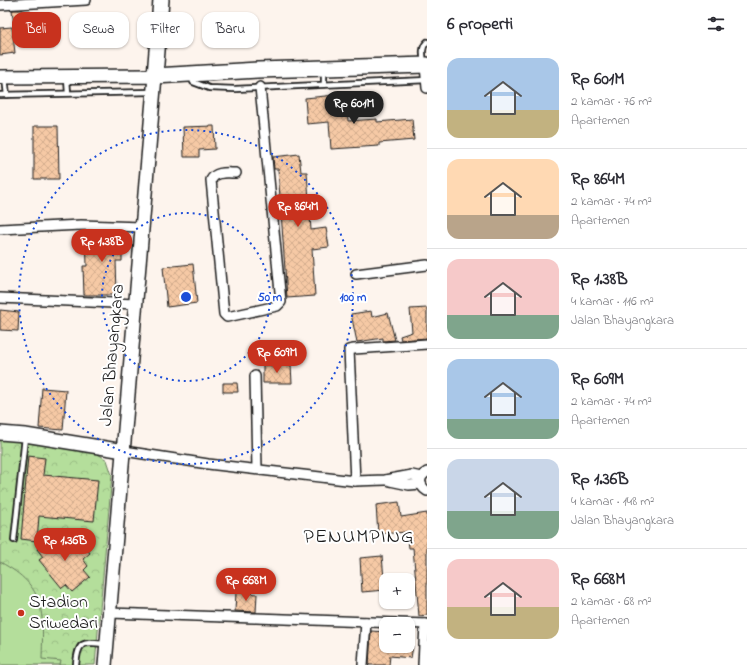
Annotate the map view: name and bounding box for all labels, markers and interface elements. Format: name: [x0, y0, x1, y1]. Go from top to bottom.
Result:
chip: Beli: [12, 12, 61, 48]
chip: Sewa: [69, 12, 129, 48]
chip: Filter: [137, 12, 194, 48]
chip: Baru: [202, 12, 259, 48]
text: 6 properti: [447, 12, 513, 37]
icon: filters: [705, 13, 727, 35]
text: Rp 601M: [571, 67, 624, 92]
icon: home: [479, 74, 527, 122]
pin: Rp 601M: [317, 91, 391, 125]
text: 2 kamar · 76 m²: [571, 92, 652, 111]
text: Rp 601M: [334, 94, 374, 113]
text: Apartemen: [571, 111, 630, 130]
text: Rp 864M: [571, 167, 625, 192]
icon: home: [479, 175, 527, 223]
text: 2 kamar · 74 m²: [571, 192, 652, 211]
pin: Rp 864M: [261, 194, 335, 228]
text: Rp 864M: [277, 197, 319, 216]
text: Apartemen: [571, 211, 630, 230]
pin: Rp 1.38B: [61, 229, 143, 263]
text: Rp 1.38B: [80, 232, 124, 251]
text: Rp 1.38B: [571, 267, 628, 292]
icon: home: [479, 275, 527, 323]
street label: Jalan Bhayangkara: [94, 283, 133, 427]
text: 50 m: [258, 289, 283, 307]
text: 100 m: [340, 289, 367, 307]
centre of rings: [179, 290, 193, 304]
text: 4 kamar · 116 m²: [571, 292, 654, 311]
text: Jalan Bhayangkara: [571, 311, 674, 330]
pin: Rp 609M: [240, 340, 314, 374]
text: Rp 609M: [257, 343, 297, 362]
text: Rp 609M: [571, 367, 624, 392]
icon: home: [479, 375, 527, 423]
text: 2 kamar · 74 m²: [571, 392, 652, 411]
text: Apartemen: [571, 411, 630, 430]
text: Rp 1.36B: [571, 467, 629, 492]
icon: home: [479, 475, 527, 523]
text: 4 kamar · 148 m²: [571, 492, 654, 511]
text: Jalan Bhayangkara: [571, 511, 674, 530]
district label: PENUMPING: [304, 523, 414, 552]
pin: Rp 1.36B: [24, 528, 106, 562]
text: Rp 1.36B: [43, 531, 87, 550]
text: Rp 668M: [571, 567, 626, 592]
pin: Rp 668M: [209, 568, 283, 602]
text: Rp 668M: [225, 571, 267, 590]
map controls: [379, 573, 415, 653]
button: +: [379, 573, 415, 609]
icon: home: [479, 575, 527, 623]
place label: Stadion Sriwedari: [29, 590, 98, 637]
text: 2 kamar · 68 m²: [571, 592, 652, 611]
marker: Stadion Sriwedari: [16, 608, 26, 618]
text: Apartemen: [571, 611, 630, 630]
button: −: [379, 617, 415, 653]

